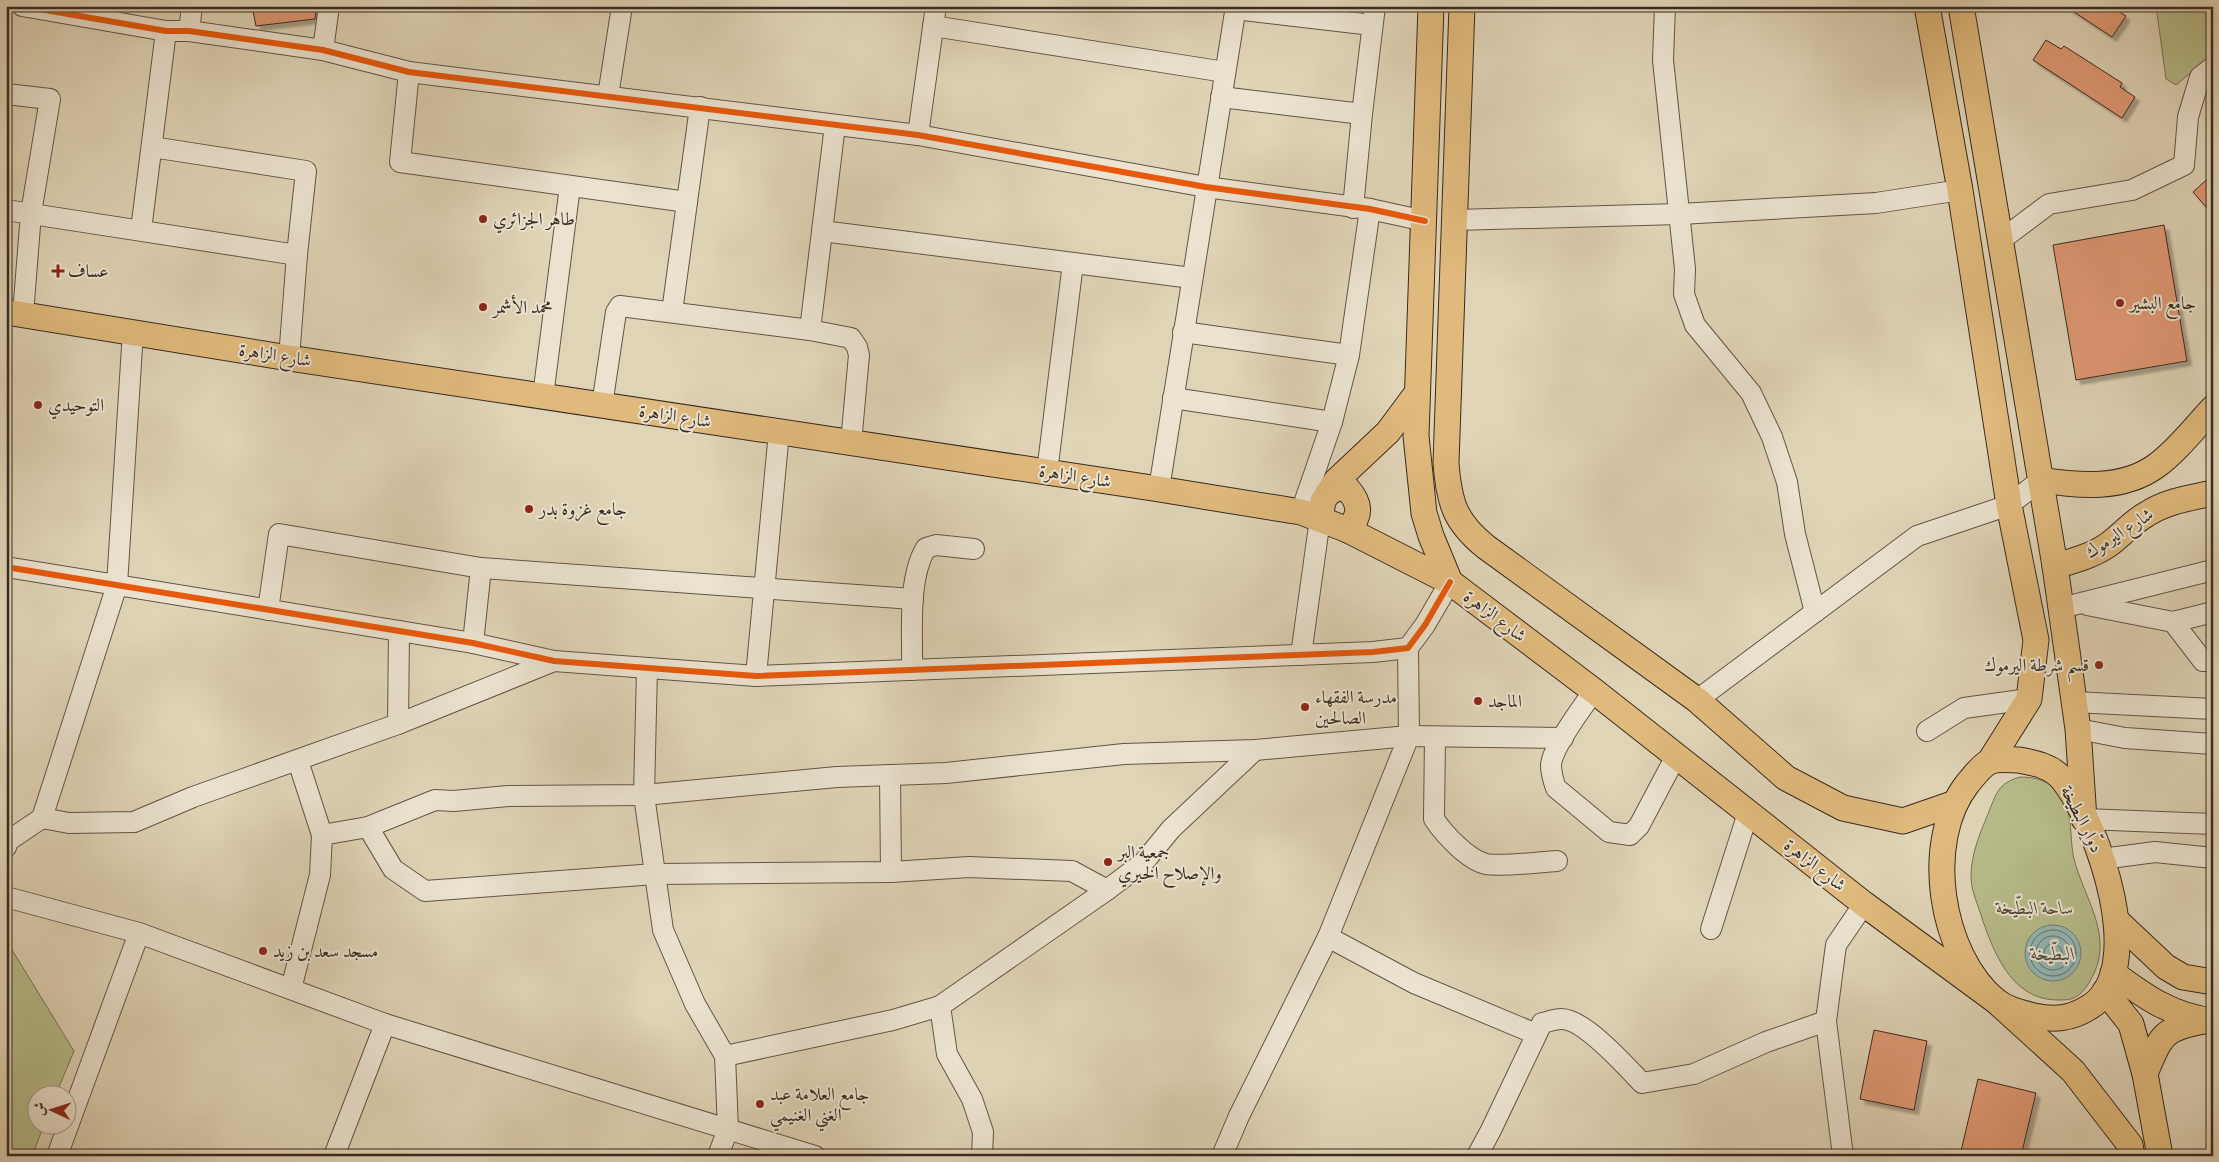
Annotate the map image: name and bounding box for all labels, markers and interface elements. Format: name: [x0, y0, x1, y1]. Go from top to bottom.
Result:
place label: طاهر الجزائري: [493, 208, 575, 234]
marker: طاهر الجزائري: [477, 213, 489, 225]
place label: عساف: [68, 260, 109, 285]
marker: عساف: [52, 265, 64, 277]
place label: جامع البشير: [2128, 292, 2196, 319]
place label: محمد الأشمر: [491, 294, 552, 321]
marker: جامع البشير: [2114, 297, 2126, 309]
marker: محمد الأشمر: [477, 301, 489, 313]
street label: شارع الزاهرة: [237, 338, 313, 376]
place label: التوحيدي: [48, 394, 104, 420]
marker: التوحيدي: [32, 399, 44, 411]
street label: شارع الزاهرة: [637, 399, 713, 437]
street label: شارع الزاهرة: [1037, 459, 1113, 497]
place label: جامع غزوة بدر: [537, 498, 627, 525]
marker: جامع غزوة بدر: [523, 503, 535, 515]
street label: شارع اليرموك: [2081, 503, 2159, 567]
street label: شارع الزاهرة: [1457, 585, 1531, 650]
place label: قسم شرطة اليرموك: [1984, 654, 2089, 683]
marker: قسم شرطة اليرموك: [2093, 659, 2105, 671]
place label: مدرسة الفقهاء الصالحين: [1315, 686, 1397, 732]
place label: الماجد: [1488, 690, 1522, 715]
marker: الماجد: [1472, 695, 1484, 707]
marker: مدرسة الفقهاء الصالحين: [1299, 701, 1311, 713]
street label: دوّار البطيخة: [2053, 781, 2109, 858]
street label: شارع الزاهرة: [1777, 834, 1850, 899]
place label: جمعية البر والإصلاح الخيري: [1116, 841, 1222, 889]
marker: جمعية البر والإصلاح الخيري: [1102, 856, 1114, 868]
park label: ساحة البطّيخة: [1994, 895, 2074, 922]
place label: مسجد سعد بن زيد: [273, 940, 378, 965]
water label: البطّيخة: [2029, 941, 2075, 968]
marker: مسجد سعد بن زيد: [257, 945, 269, 957]
place label: جامع العلامة عبد الغني الغنيمي: [770, 1083, 869, 1132]
north arrow: [28, 1084, 78, 1134]
marker: جامع العلامة عبد الغني الغنيمي: [754, 1098, 766, 1110]
text: ش: [31, 1101, 50, 1117]

